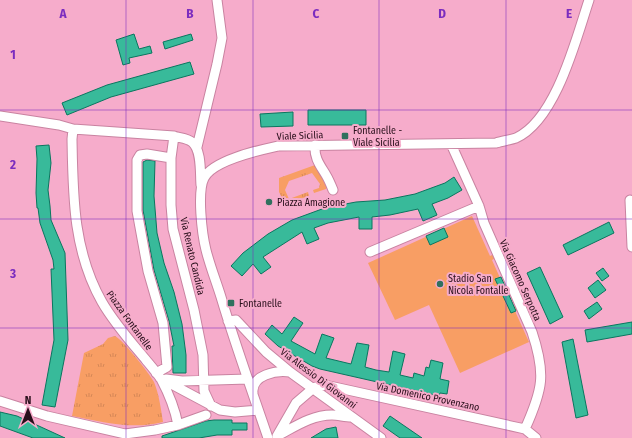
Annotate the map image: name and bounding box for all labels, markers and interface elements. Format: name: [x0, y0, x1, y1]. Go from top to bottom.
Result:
text: A: [58, 6, 67, 21]
text: B: [186, 6, 194, 21]
text: C: [313, 6, 320, 21]
text: D: [438, 6, 446, 21]
text: E: [566, 6, 572, 21]
text: 1: [10, 47, 16, 62]
place label: Fontanelle - Viale Sicilia: [353, 125, 402, 149]
street label: Viale Sicilia: [277, 129, 324, 143]
marker: Fontanelle - Viale Sicilia: [340, 131, 350, 141]
text: 2: [9, 157, 16, 172]
marker: Piazza Amagione: [264, 197, 274, 207]
place label: Piazza Amagione: [277, 197, 345, 209]
street label: Via Renato Candida: [177, 216, 207, 296]
street label: Via Giacomo Serpotta: [497, 238, 544, 323]
text: 3: [9, 266, 16, 281]
place label: Stadio San Nicola Fontalle: [448, 273, 509, 297]
marker: Stadio San Nicola Fontalle: [435, 279, 445, 289]
street label: Piazza Fontanelle: [104, 288, 155, 353]
marker: Fontanelle: [226, 298, 236, 308]
place label: Fontanelle: [239, 298, 282, 310]
street label: Via Alessio Di Giovanni: [278, 346, 359, 411]
street label: Via Domenico Provenzano: [375, 380, 481, 414]
north arrow: [8, 390, 48, 430]
text: N: [25, 394, 31, 407]

